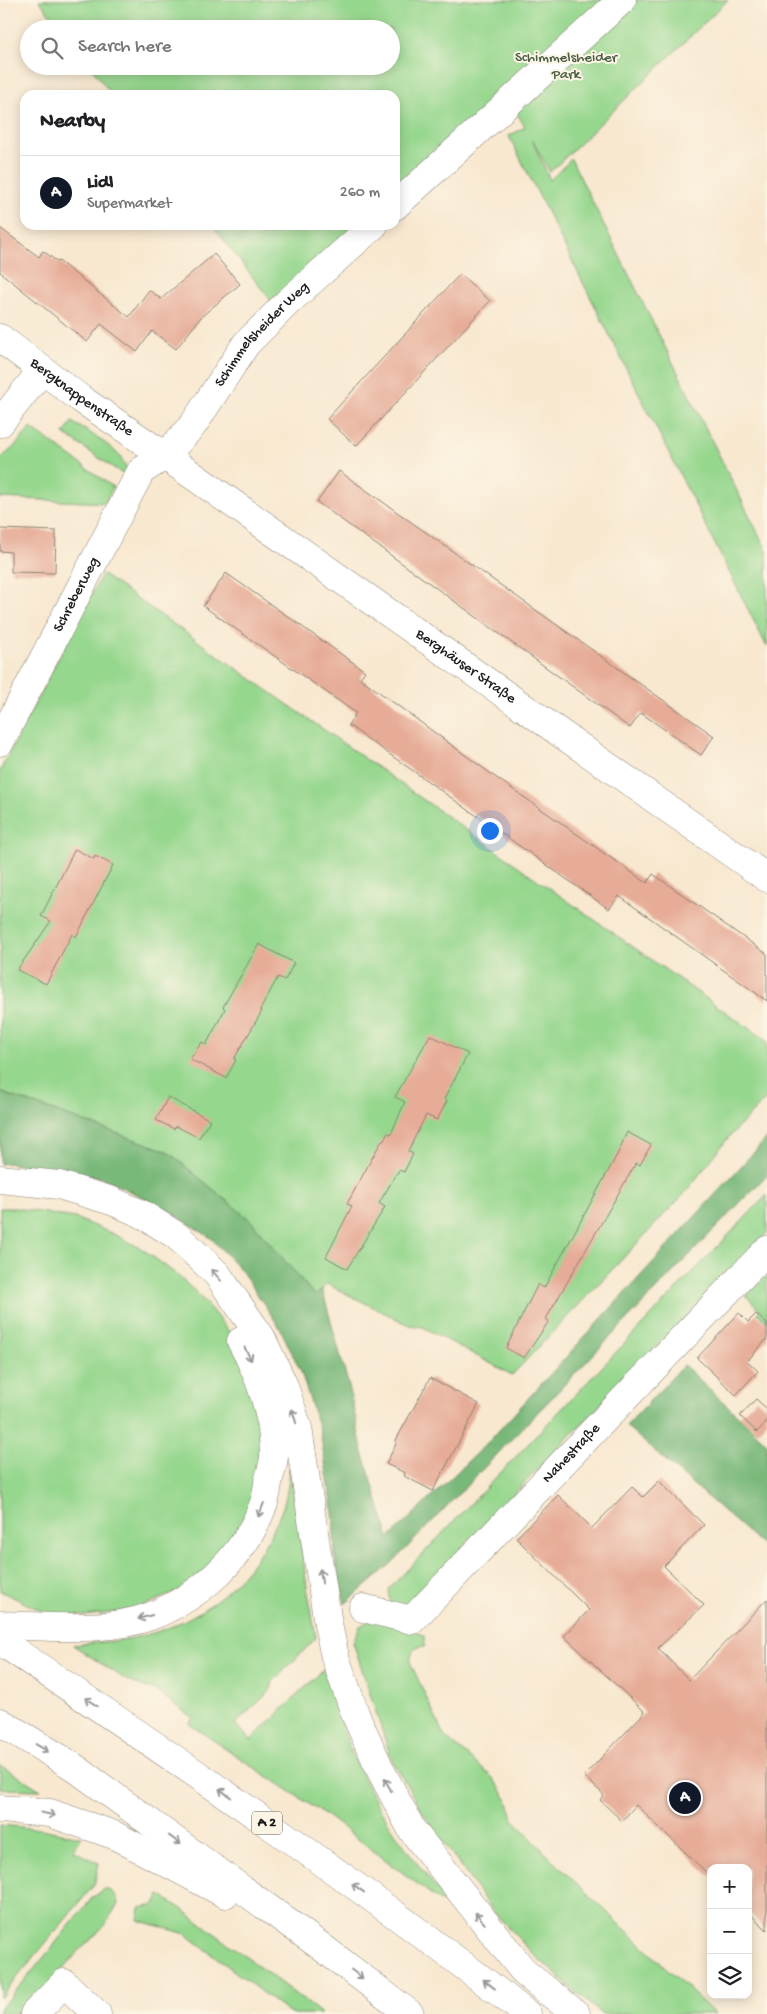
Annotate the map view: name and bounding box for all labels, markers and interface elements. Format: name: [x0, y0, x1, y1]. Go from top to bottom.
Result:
search box: [20, 20, 400, 75]
icon: search: [38, 34, 66, 62]
text: Search here: [78, 36, 172, 59]
park label: Schimmelsheider Park: [515, 49, 619, 84]
text: Nearby: [40, 110, 105, 135]
text: Lidl: [87, 172, 113, 195]
text: A: [51, 184, 61, 203]
text: 260 m: [340, 184, 380, 203]
text: Supermarket: [87, 195, 172, 214]
street label: Schimmelsheider Weg: [211, 278, 313, 391]
street label: Bergknappenstraße: [25, 354, 137, 441]
street label: Schreberweg: [50, 554, 104, 635]
street label: Berghäuser Straße: [411, 625, 519, 708]
your location: [477, 818, 503, 844]
one-way arrow: [211, 1268, 222, 1281]
one-way arrow: [244, 1346, 254, 1361]
one-way arrow: [288, 1408, 298, 1424]
street label: Nahestraße: [539, 1420, 605, 1487]
one-way arrow: [255, 1502, 265, 1517]
one-way arrow: [315, 1568, 325, 1584]
one-way arrow: [138, 1613, 154, 1622]
one-way arrow: [84, 1697, 98, 1707]
one-way arrow: [34, 1743, 48, 1753]
one-way arrow: [383, 1777, 393, 1792]
pin: A: [669, 1779, 701, 1817]
one-way arrow: [219, 1788, 233, 1799]
one-way arrow: [40, 1809, 56, 1819]
road number: A 2: [252, 1812, 282, 1835]
one-way arrow: [168, 1835, 181, 1846]
map controls: [707, 1864, 752, 1999]
button: +: [707, 1864, 752, 1909]
one-way arrow: [351, 1883, 365, 1893]
button: −: [707, 1909, 752, 1954]
one-way arrow: [475, 1912, 486, 1925]
button: layers: [707, 1954, 752, 1999]
one-way arrow: [350, 1969, 364, 1979]
one-way arrow: [482, 1979, 495, 1990]

